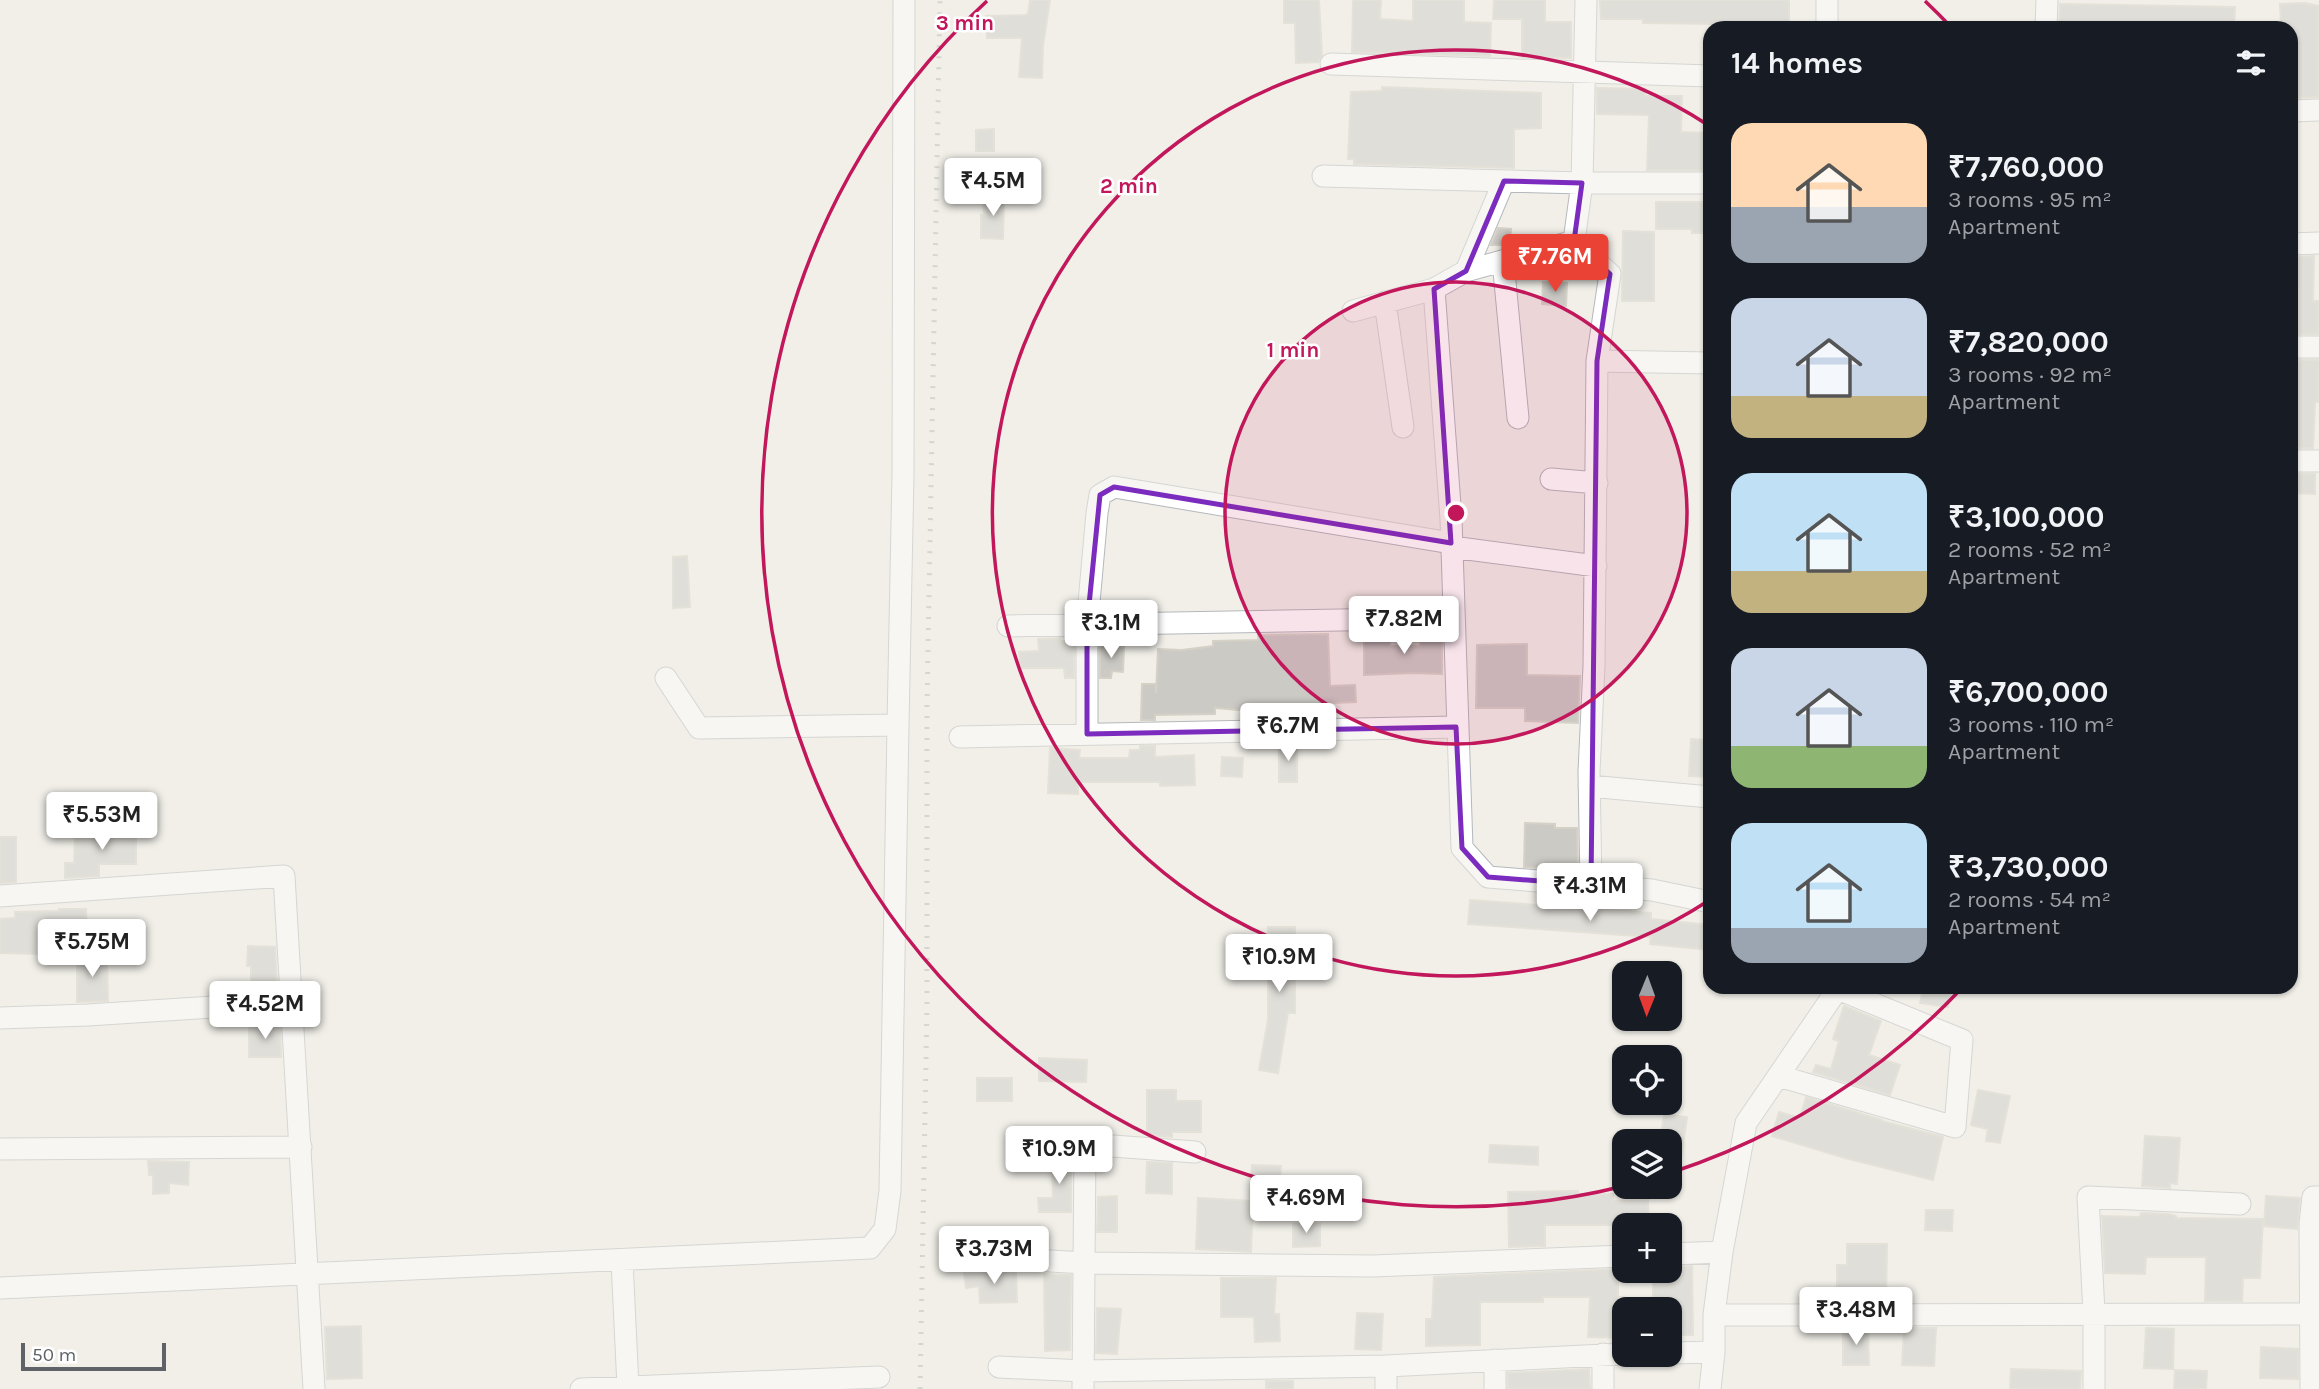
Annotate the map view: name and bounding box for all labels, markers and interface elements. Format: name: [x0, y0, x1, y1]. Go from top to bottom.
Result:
text: 3 min: [936, 11, 994, 35]
icon: filters: [2232, 44, 2270, 82]
text: 14 homes: [1731, 45, 1863, 81]
text: ₹7,760,000: [1948, 149, 2104, 185]
icon: home: [1787, 151, 1871, 235]
pin: ₹4.5M: [944, 158, 1042, 218]
text: ₹4.5M: [960, 167, 1026, 194]
text: 2 min: [1100, 174, 1158, 198]
text: 3 rooms · 95 m²: [1948, 186, 2112, 213]
text: Apartment: [1948, 213, 2060, 240]
pin: ₹7.76M: [1498, 234, 1612, 294]
text: ₹7.76M: [1517, 243, 1593, 270]
text: ₹7,820,000: [1948, 324, 2109, 360]
icon: home: [1787, 326, 1871, 410]
text: 1 min: [1267, 338, 1319, 362]
text: 3 rooms · 92 m²: [1948, 361, 2112, 388]
text: Apartment: [1948, 388, 2060, 415]
text: ₹3,100,000: [1948, 499, 2105, 535]
centre of rings: [1444, 501, 1468, 525]
icon: home: [1787, 501, 1871, 585]
text: 2 rooms · 52 m²: [1948, 536, 2111, 563]
text: Apartment: [1948, 563, 2060, 590]
pin: ₹7.82M: [1347, 596, 1461, 656]
pin: ₹3.1M: [1062, 600, 1160, 660]
text: ₹7.82M: [1365, 605, 1443, 632]
text: ₹3.1M: [1081, 609, 1141, 636]
text: ₹6,700,000: [1948, 674, 2108, 710]
icon: home: [1787, 676, 1871, 760]
pin: ₹6.7M: [1239, 704, 1337, 763]
text: 3 rooms · 110 m²: [1948, 711, 2114, 738]
text: ₹6.7M: [1256, 712, 1320, 739]
text: Apartment: [1948, 738, 2060, 765]
pin: ₹5.53M: [45, 792, 159, 852]
text: ₹5.53M: [62, 801, 142, 828]
text: ₹3,730,000: [1948, 849, 2109, 885]
icon: home: [1787, 851, 1871, 935]
pin: ₹4.31M: [1533, 864, 1647, 923]
text: ₹4.31M: [1553, 872, 1627, 899]
text: 2 rooms · 54 m²: [1948, 886, 2111, 913]
text: Apartment: [1948, 913, 2060, 940]
pin: ₹5.75M: [35, 920, 149, 979]
text: ₹5.75M: [54, 928, 130, 955]
pin: ₹10.9M: [1222, 934, 1336, 994]
text: ₹10.9M: [1242, 943, 1317, 970]
north arrow: [1612, 961, 1682, 1031]
map controls: [1612, 961, 1682, 1367]
pin: ₹4.52M: [208, 982, 322, 1041]
text: ₹4.52M: [225, 990, 305, 1017]
button: locate: [1612, 1045, 1682, 1115]
pin: ₹10.9M: [1002, 1126, 1116, 1186]
button: layers: [1612, 1129, 1682, 1199]
text: ₹10.9M: [1022, 1135, 1097, 1162]
pin: ₹4.69M: [1249, 1176, 1363, 1235]
text: ₹4.69M: [1266, 1184, 1346, 1211]
button: +: [1612, 1213, 1682, 1283]
pin: ₹3.73M: [937, 1226, 1051, 1286]
text: ₹3.73M: [955, 1235, 1033, 1262]
pin: ₹3.48M: [1799, 1288, 1913, 1347]
text: ₹3.48M: [1815, 1296, 1897, 1323]
button: −: [1612, 1297, 1682, 1367]
scale bar: [21, 1340, 166, 1372]
text: 50 m: [32, 1344, 76, 1366]

